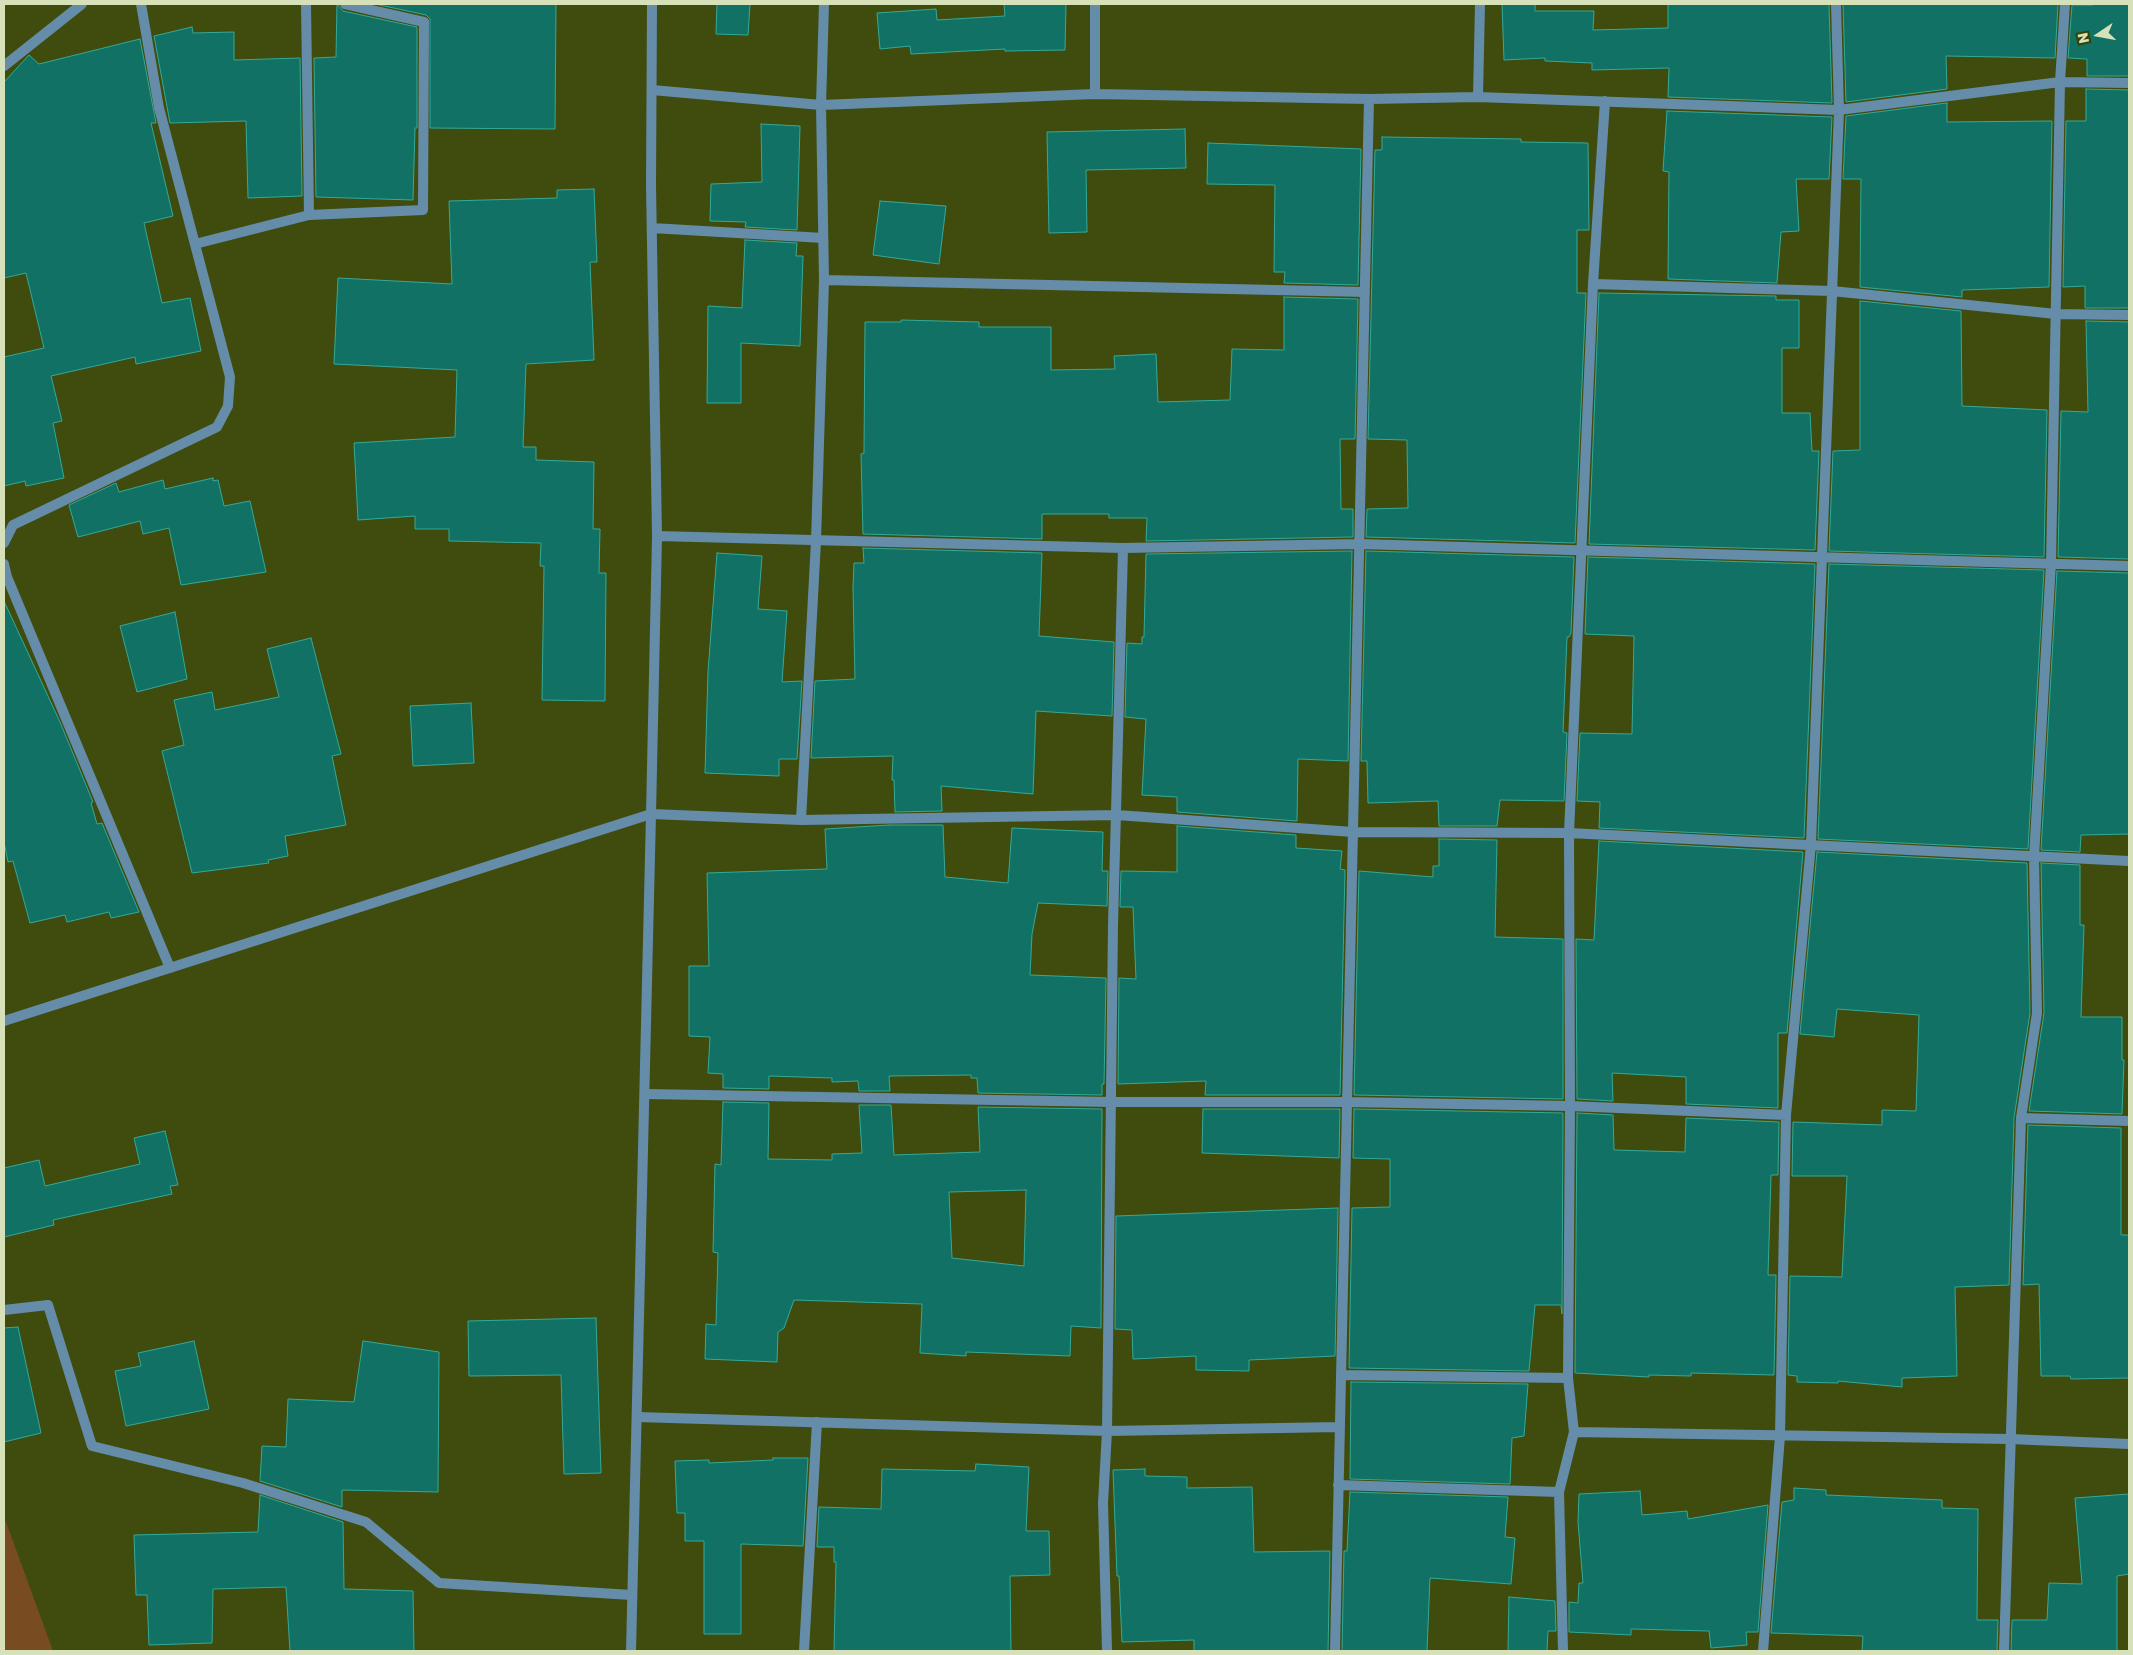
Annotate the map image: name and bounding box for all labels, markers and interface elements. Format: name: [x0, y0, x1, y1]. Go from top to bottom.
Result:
north arrow: [2073, 10, 2123, 60]
text: N: [2073, 31, 2092, 45]

